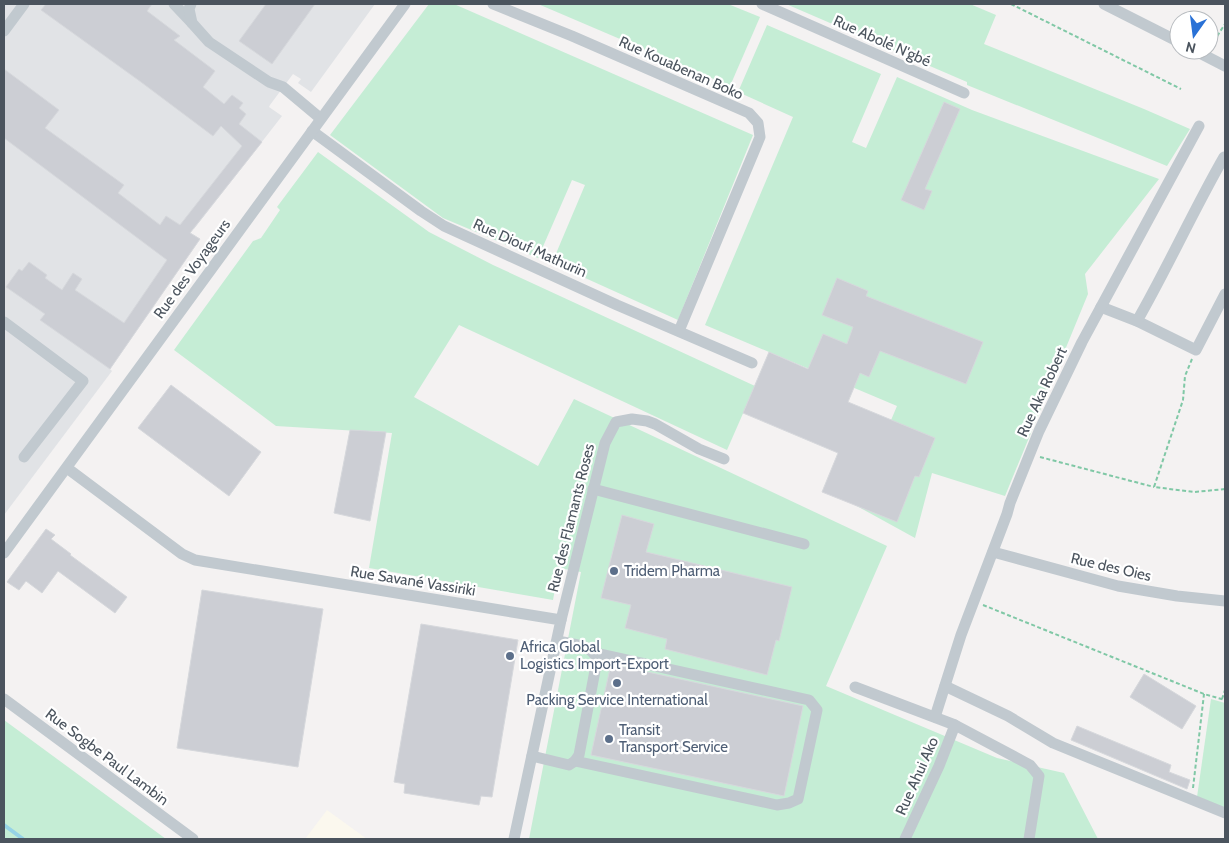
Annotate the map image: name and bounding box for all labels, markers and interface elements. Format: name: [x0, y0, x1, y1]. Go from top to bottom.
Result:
north arrow: [1169, 10, 1219, 60]
street label: Rue Abolé N'gbé: [831, 12, 934, 71]
street label: Rue Kouabenan Boko: [616, 32, 746, 104]
text: N: [1184, 38, 1198, 58]
street label: Rue Diouf Mathurin: [470, 215, 590, 281]
street label: Rue des Voyageurs: [150, 216, 234, 322]
street label: Rue Aka Robert: [1013, 344, 1071, 440]
street label: Rue des Flamants Roses: [544, 442, 598, 594]
street label: Rue des Oies: [1069, 549, 1153, 585]
street label: Rue Savané Vassiriki: [349, 562, 477, 600]
place label: Tridem Pharma: [624, 562, 721, 580]
marker: Tridem Pharma: [608, 565, 620, 577]
place label: Africa Global Logistics Import-Export: [520, 638, 669, 673]
marker: Africa Global Logistics Import-Export: [504, 650, 516, 662]
marker: Packing Service International: [611, 677, 623, 689]
place label: Packing Service International: [526, 691, 708, 709]
street label: Rue Sogbe Paul Lambin: [42, 705, 172, 809]
place label: Transit Transport Service: [619, 721, 728, 756]
marker: Transit Transport Service: [603, 733, 615, 745]
street label: Rue Ahui Ako: [892, 734, 942, 818]

